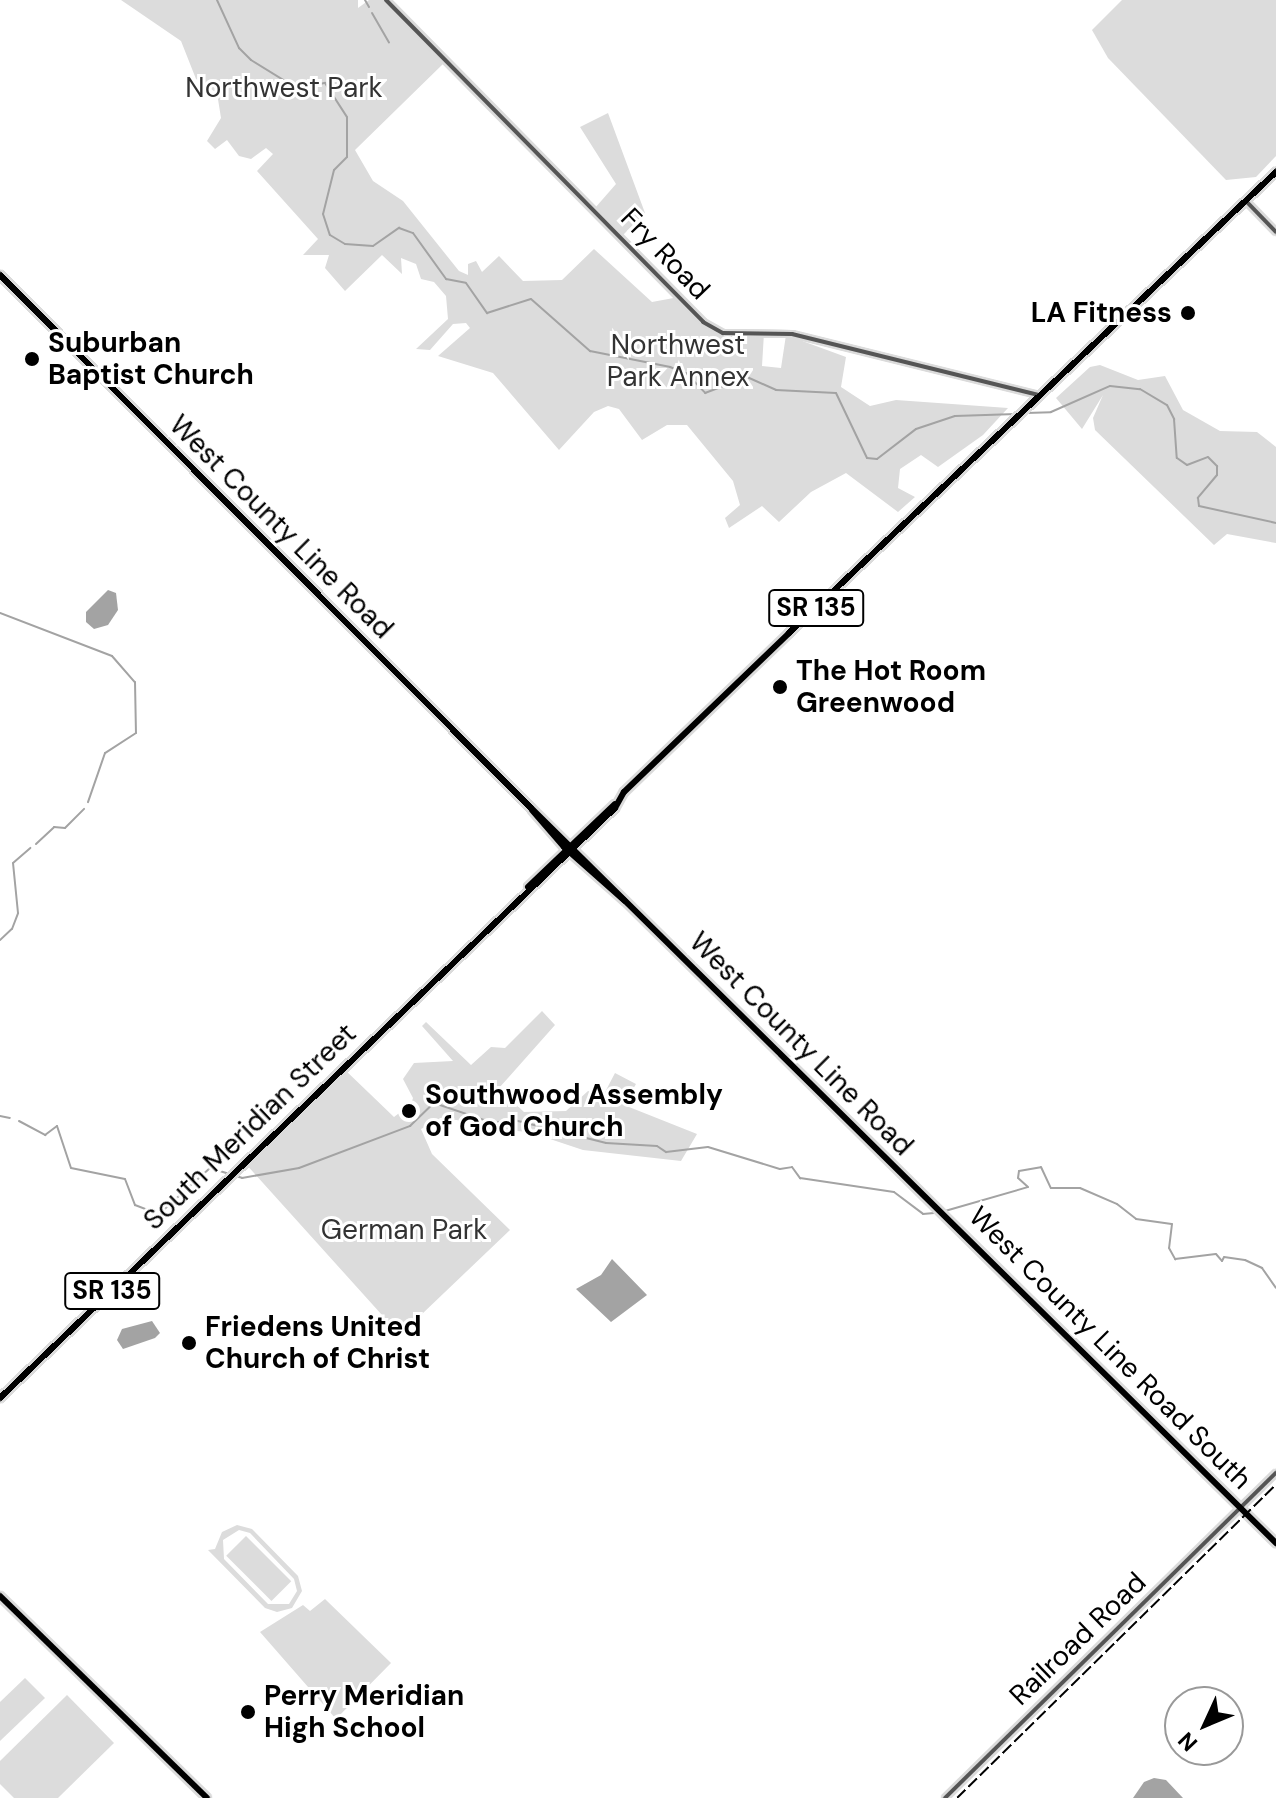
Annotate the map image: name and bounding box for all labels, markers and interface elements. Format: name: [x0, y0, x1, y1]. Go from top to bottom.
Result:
park label: Northwest Park: [185, 71, 383, 105]
street label: Fry Road: [613, 201, 717, 307]
place label: LA Fitness: [1031, 296, 1172, 330]
marker: LA Fitness: [1179, 304, 1197, 322]
place label: Suburban Baptist Church: [48, 326, 254, 392]
park label: Northwest Park Annex: [607, 328, 749, 394]
marker: Suburban Baptist Church: [23, 350, 41, 368]
street label: West County Line Road: [162, 408, 400, 646]
road number: SR 135: [768, 586, 864, 630]
place label: The Hot Room Greenwood: [796, 654, 986, 720]
marker: The Hot Room Greenwood: [771, 678, 789, 696]
street label: West County Line Road: [682, 925, 920, 1163]
street label: South Meridian Street: [137, 1017, 363, 1237]
place label: Southwood Assembly of God Church: [425, 1078, 723, 1144]
marker: Southwood Assembly of God Church: [400, 1102, 418, 1120]
street label: West County Line Road South: [962, 1200, 1258, 1496]
park label: German Park: [321, 1213, 487, 1247]
road number: SR 135: [64, 1269, 160, 1313]
place label: Friedens United Church of Christ: [205, 1310, 430, 1376]
marker: Friedens United Church of Christ: [180, 1334, 198, 1352]
street label: Railroad Road: [1003, 1566, 1153, 1712]
place label: Perry Meridian High School: [264, 1679, 464, 1745]
north arrow: [1164, 1686, 1244, 1766]
marker: Perry Meridian High School: [239, 1703, 257, 1721]
text: N: [1172, 1726, 1204, 1757]

